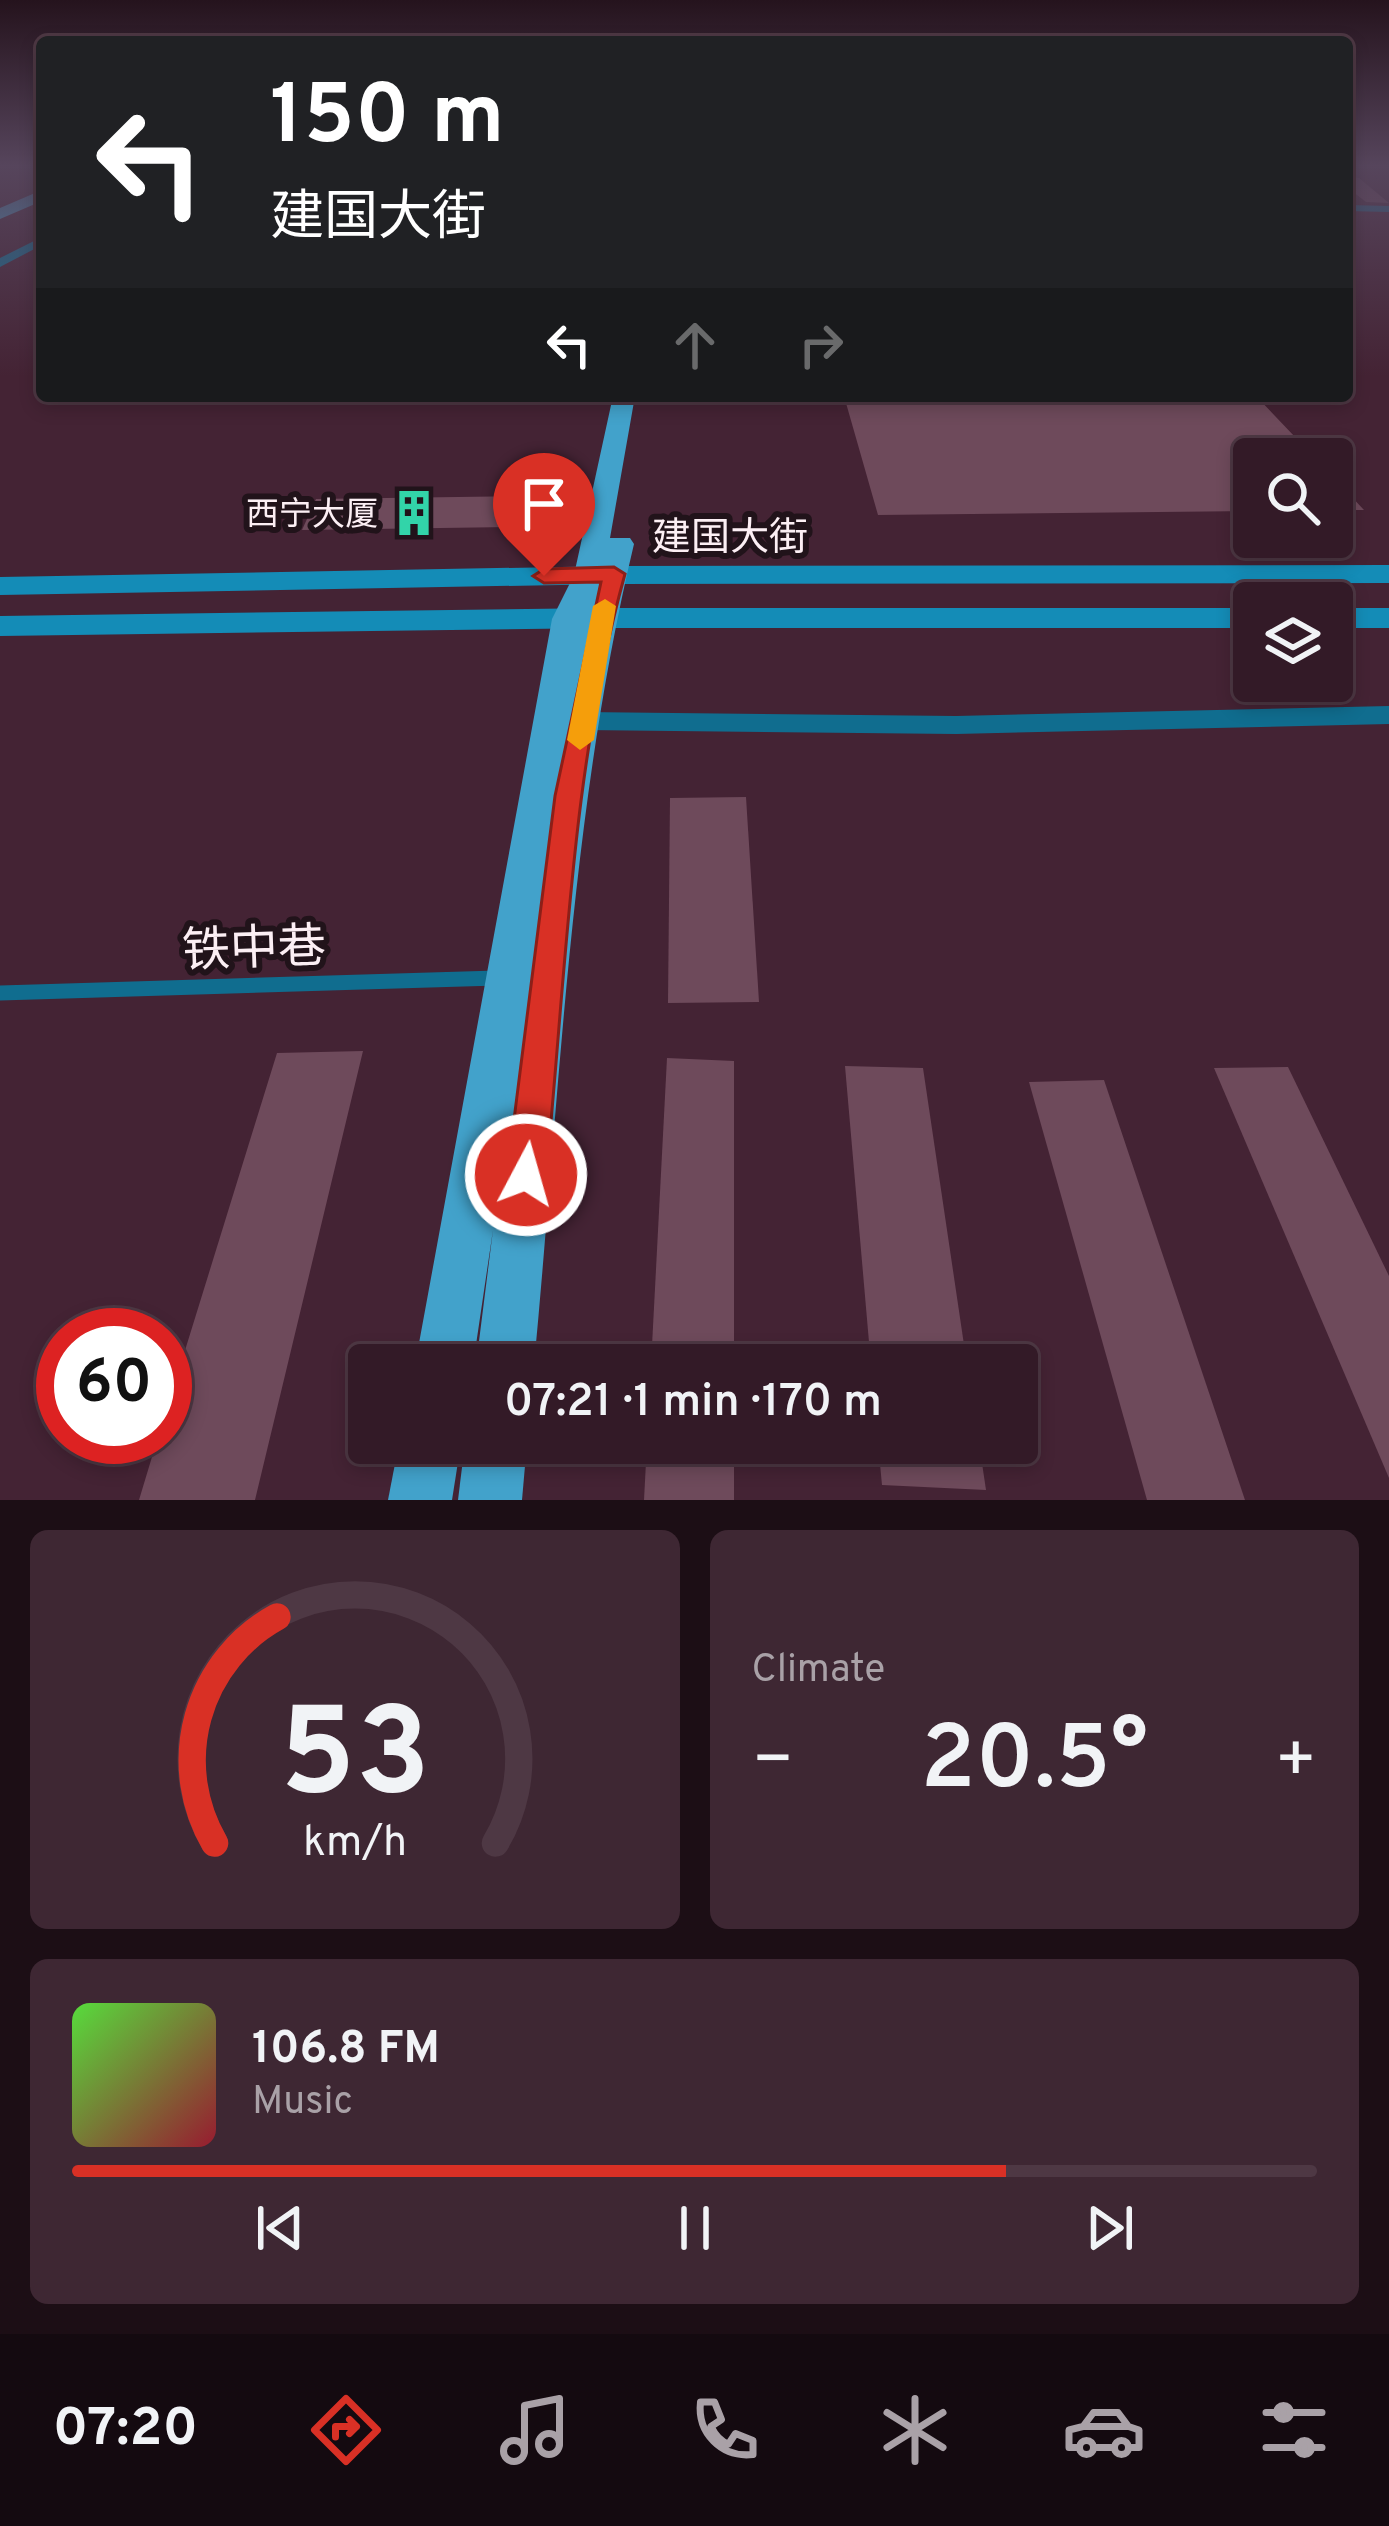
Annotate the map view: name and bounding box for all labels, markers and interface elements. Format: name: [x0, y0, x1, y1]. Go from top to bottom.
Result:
text: 150 m: [270, 67, 505, 173]
icon: left: [72, 84, 228, 240]
text: 建国大街: [270, 186, 486, 255]
icon: left: [536, 312, 602, 378]
icon: ahead: [662, 312, 728, 378]
icon: right: [788, 312, 854, 378]
map controls: [1233, 438, 1353, 702]
button: search: [1233, 438, 1353, 558]
pin: [493, 453, 595, 576]
icon: arrive: [511, 471, 577, 537]
building icon: 西宁大厦: [389, 488, 439, 538]
place label: 西宁大厦: [246, 496, 378, 538]
street label: 建国大街: [652, 516, 808, 565]
button: layers: [1233, 582, 1353, 702]
street label: 铁中巷: [181, 920, 327, 984]
position arrow: [463, 1112, 589, 1238]
speed limit sign: 60: [36, 1308, 192, 1464]
text: 07:21 · 1 min · 170 m: [504, 1375, 882, 1432]
text: Climate: [752, 1647, 885, 1696]
text: 53: [279, 1682, 430, 1840]
text: 20.5°: [920, 1707, 1148, 1820]
text: −: [752, 1722, 794, 1805]
text: +: [1274, 1722, 1317, 1805]
text: km/h: [303, 1816, 407, 1870]
text: 106.8 FM: [252, 2022, 440, 2079]
text: Music: [252, 2079, 353, 2128]
icon: previous: [247, 2195, 313, 2261]
icon: pause: [662, 2195, 728, 2261]
icon: next: [1077, 2195, 1143, 2261]
icon: directions: [304, 2388, 388, 2472]
icon: music: [493, 2388, 577, 2472]
icon: phone: [683, 2388, 767, 2472]
icon: climate: [873, 2388, 957, 2472]
icon: car: [1062, 2388, 1146, 2472]
icon: filters: [1252, 2388, 1336, 2472]
text: 07:20: [53, 2396, 198, 2465]

